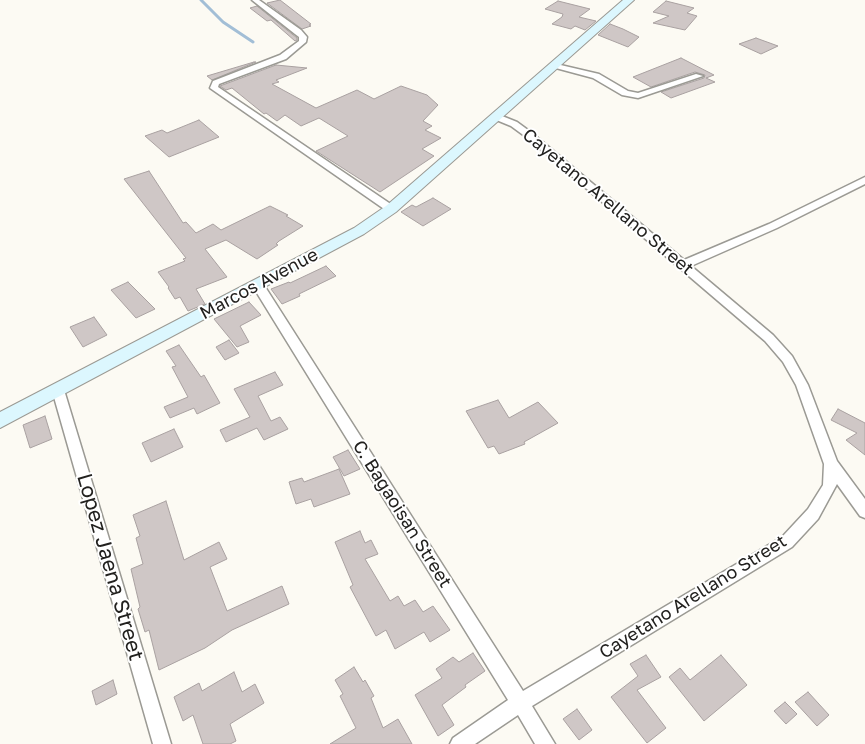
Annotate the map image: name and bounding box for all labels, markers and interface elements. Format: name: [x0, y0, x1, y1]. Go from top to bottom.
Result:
street label: Cayetano Arellano Street: [518, 124, 698, 280]
street label: Marcos Avenue: [196, 244, 322, 324]
street label: C. Bagaoisan Street: [348, 436, 456, 592]
street label: Lopez Jaena Street: [71, 471, 149, 663]
street label: Cayetano Arellano Street: [595, 530, 791, 664]

